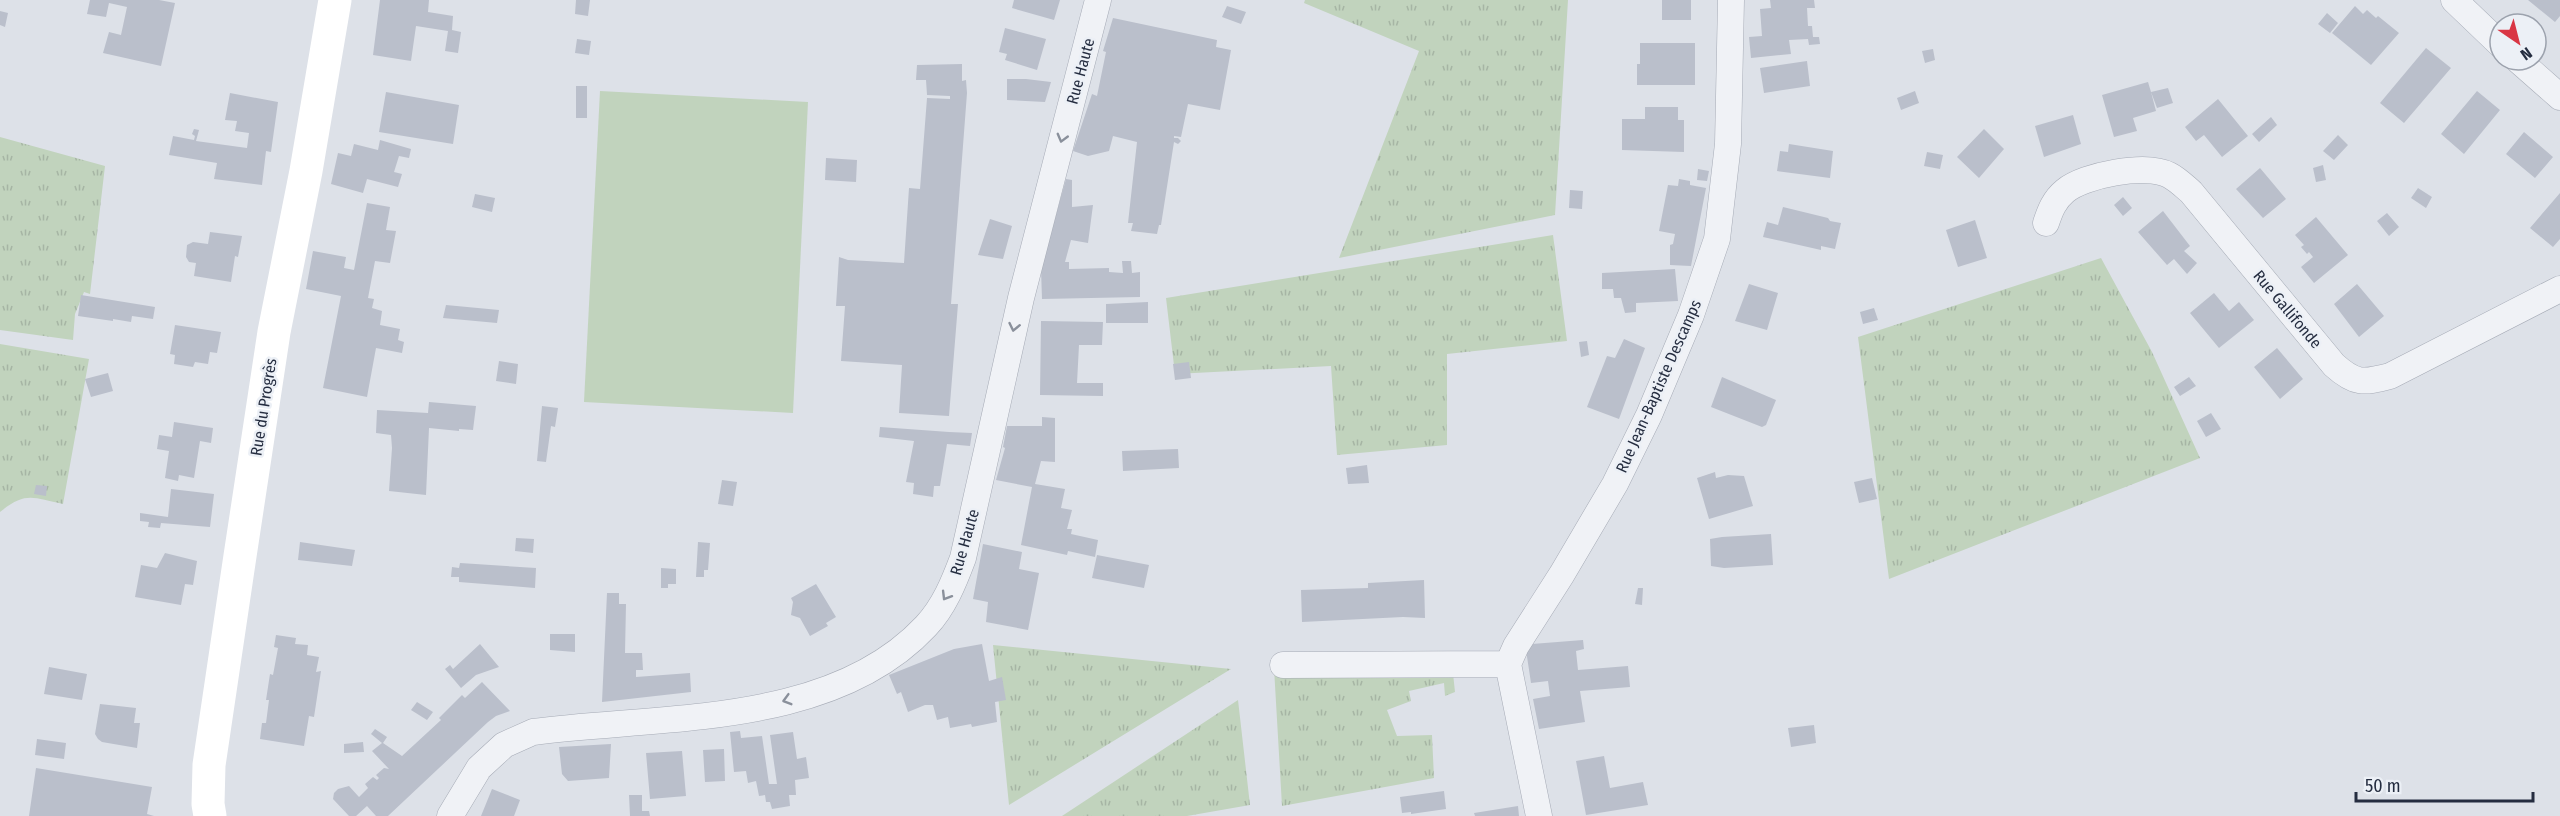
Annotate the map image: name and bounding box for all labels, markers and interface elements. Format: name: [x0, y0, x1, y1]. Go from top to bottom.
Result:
north arrow: [2488, 12, 2548, 72]
street label: Rue Haute: [1063, 36, 1098, 106]
text: N: [2517, 43, 2536, 64]
one-way arrow: [1057, 133, 1070, 143]
street label: Rue Gallifonde: [2249, 266, 2326, 352]
street label: Rue Jean-Baptiste Descamps: [1612, 297, 1705, 476]
one-way arrow: [1008, 322, 1021, 332]
street label: Rue du Progrès: [246, 357, 281, 457]
street label: Rue Haute: [946, 507, 983, 577]
one-way arrow: [941, 590, 953, 600]
one-way arrow: [782, 693, 793, 705]
scale bar: [2356, 765, 2533, 803]
text: 50 m: [2365, 775, 2401, 797]

